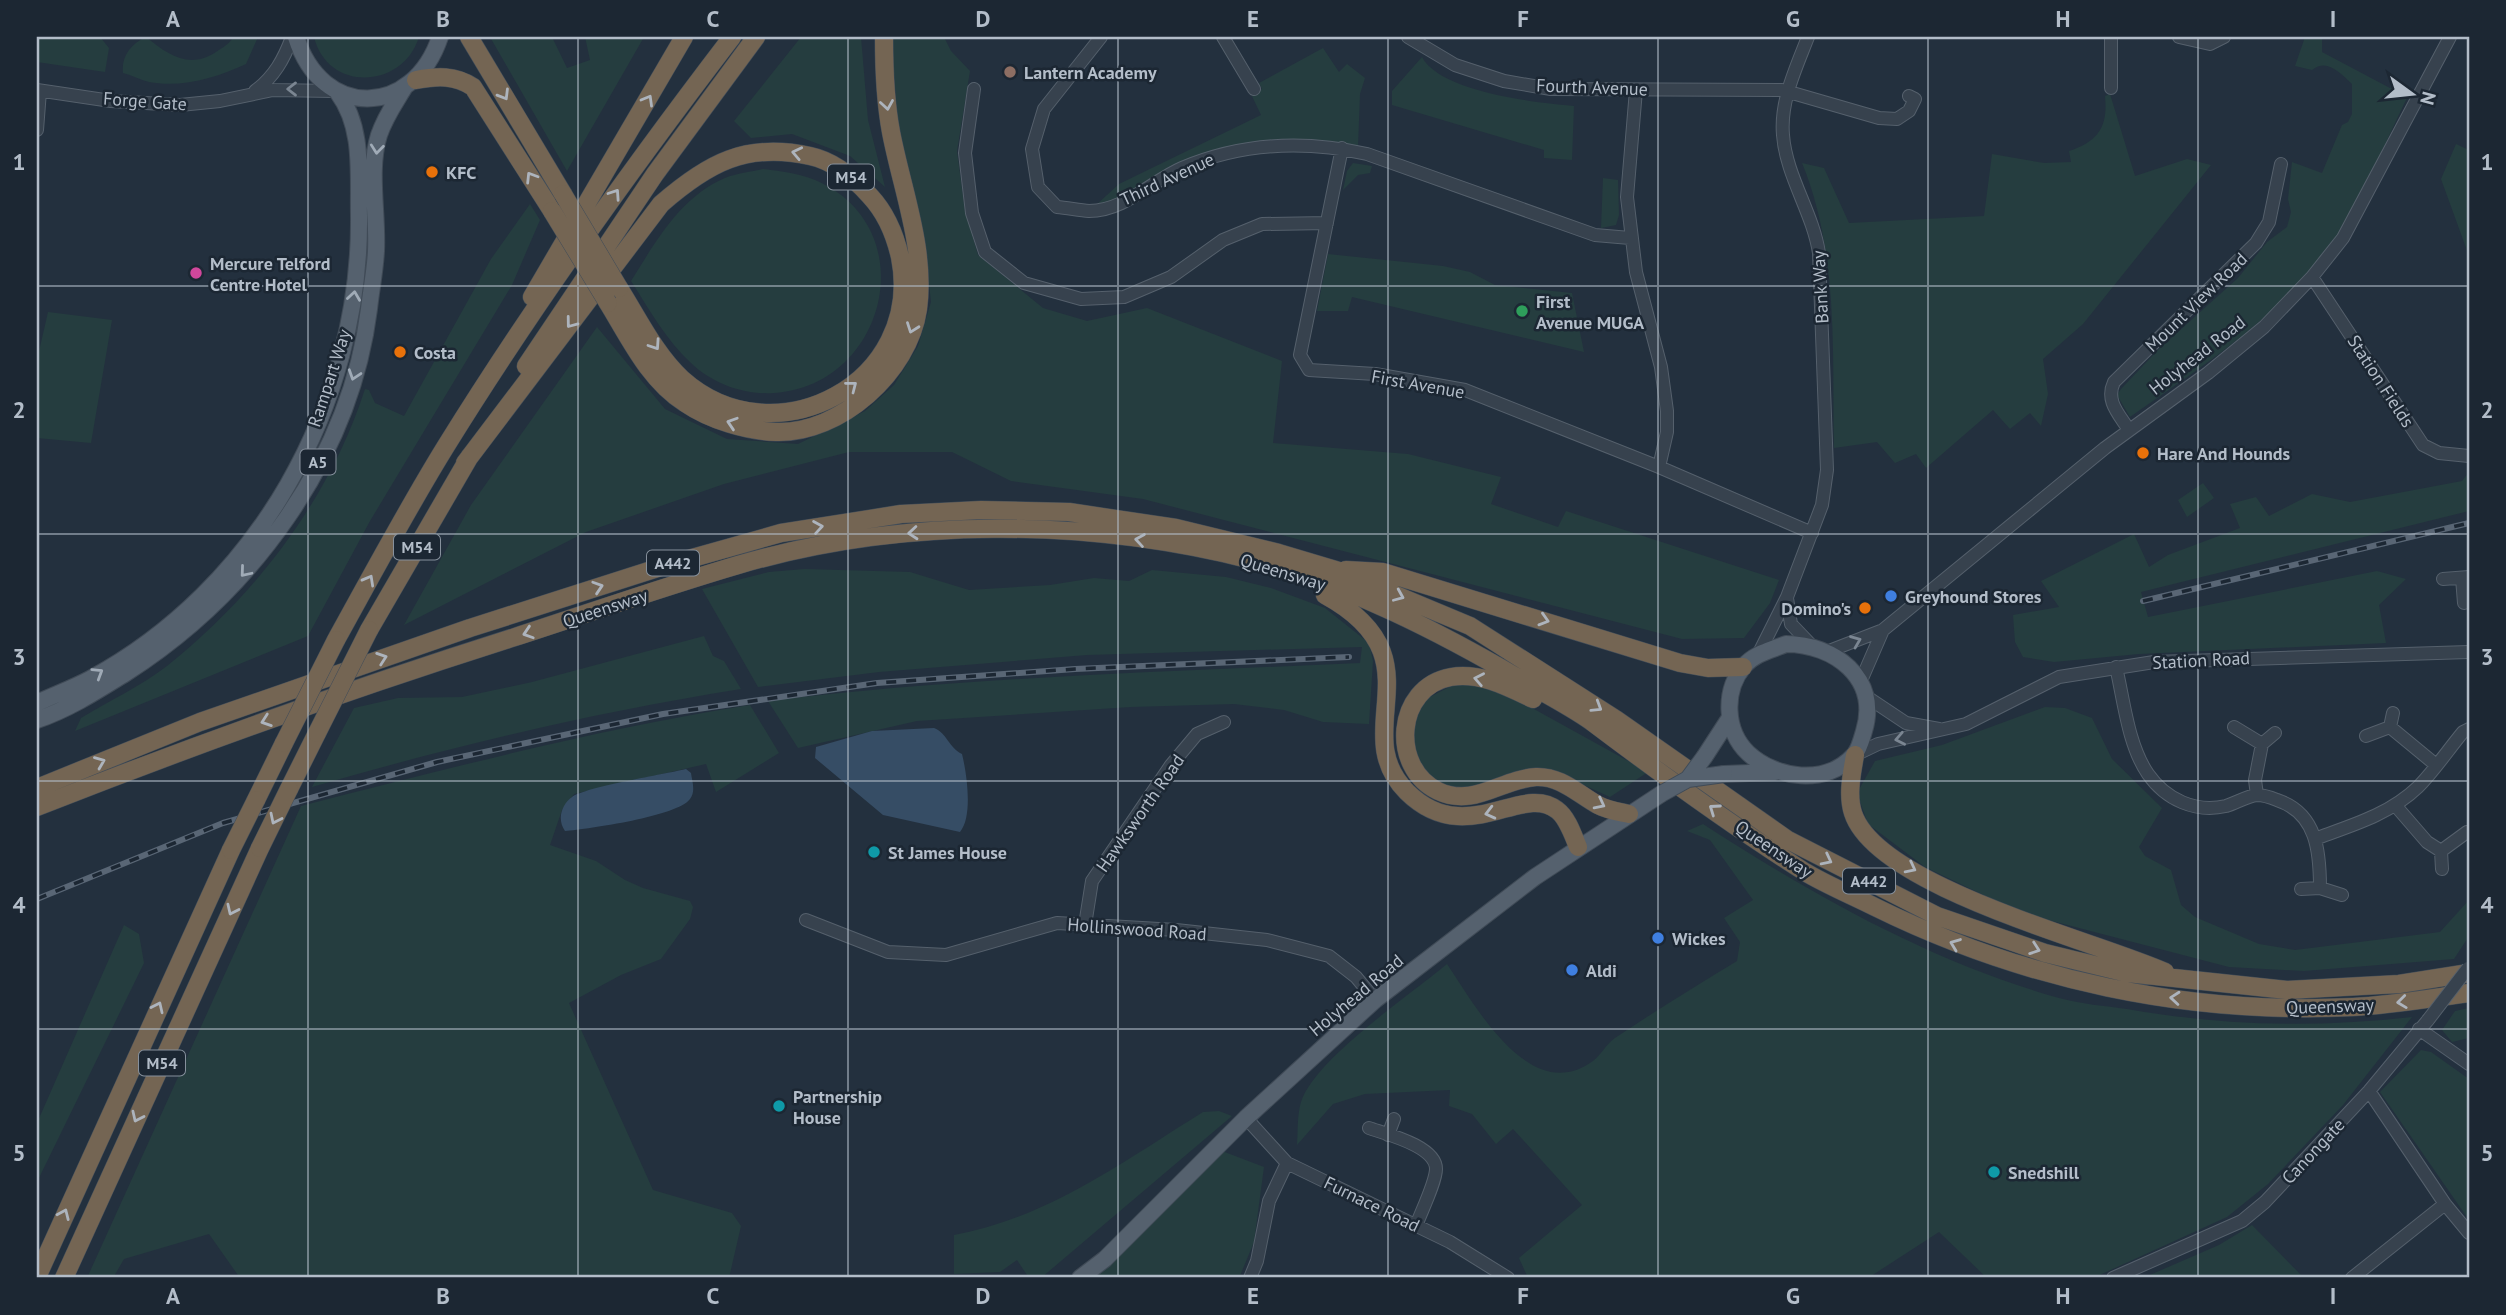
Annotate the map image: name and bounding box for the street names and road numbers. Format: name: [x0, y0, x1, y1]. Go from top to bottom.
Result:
street label: Fourth Avenue: [1536, 74, 1648, 100]
street label: Forge Gate: [102, 87, 188, 115]
street label: Third Avenue: [1116, 147, 1218, 211]
road number: M54: [828, 164, 874, 190]
street label: Mount View Road: [2140, 247, 2252, 357]
street label: Bank Way: [1807, 249, 1833, 324]
street label: Holyhead Road: [2144, 310, 2250, 400]
street label: Rampart Way: [302, 326, 356, 430]
street label: Station Fields: [2343, 330, 2419, 432]
street label: First Avenue: [1370, 364, 1466, 404]
road number: A5: [300, 449, 336, 475]
road number: M54: [394, 534, 440, 560]
street label: Queensway: [1238, 548, 1329, 596]
road number: A442: [647, 550, 699, 576]
street label: Queensway: [560, 583, 651, 633]
street label: Station Road: [2152, 646, 2250, 674]
street label: Hawksworth Road: [1091, 750, 1189, 876]
street label: Queensway: [1731, 815, 1817, 883]
road number: A442: [1843, 868, 1895, 894]
street label: Hollinswood Road: [1067, 913, 1207, 945]
street label: Holyhead Road: [1304, 949, 1408, 1041]
street label: Queensway: [2286, 993, 2375, 1019]
road number: M54: [139, 1050, 185, 1076]
street label: Canongate: [2277, 1113, 2349, 1189]
street label: Furnace Road: [1320, 1171, 1424, 1237]

